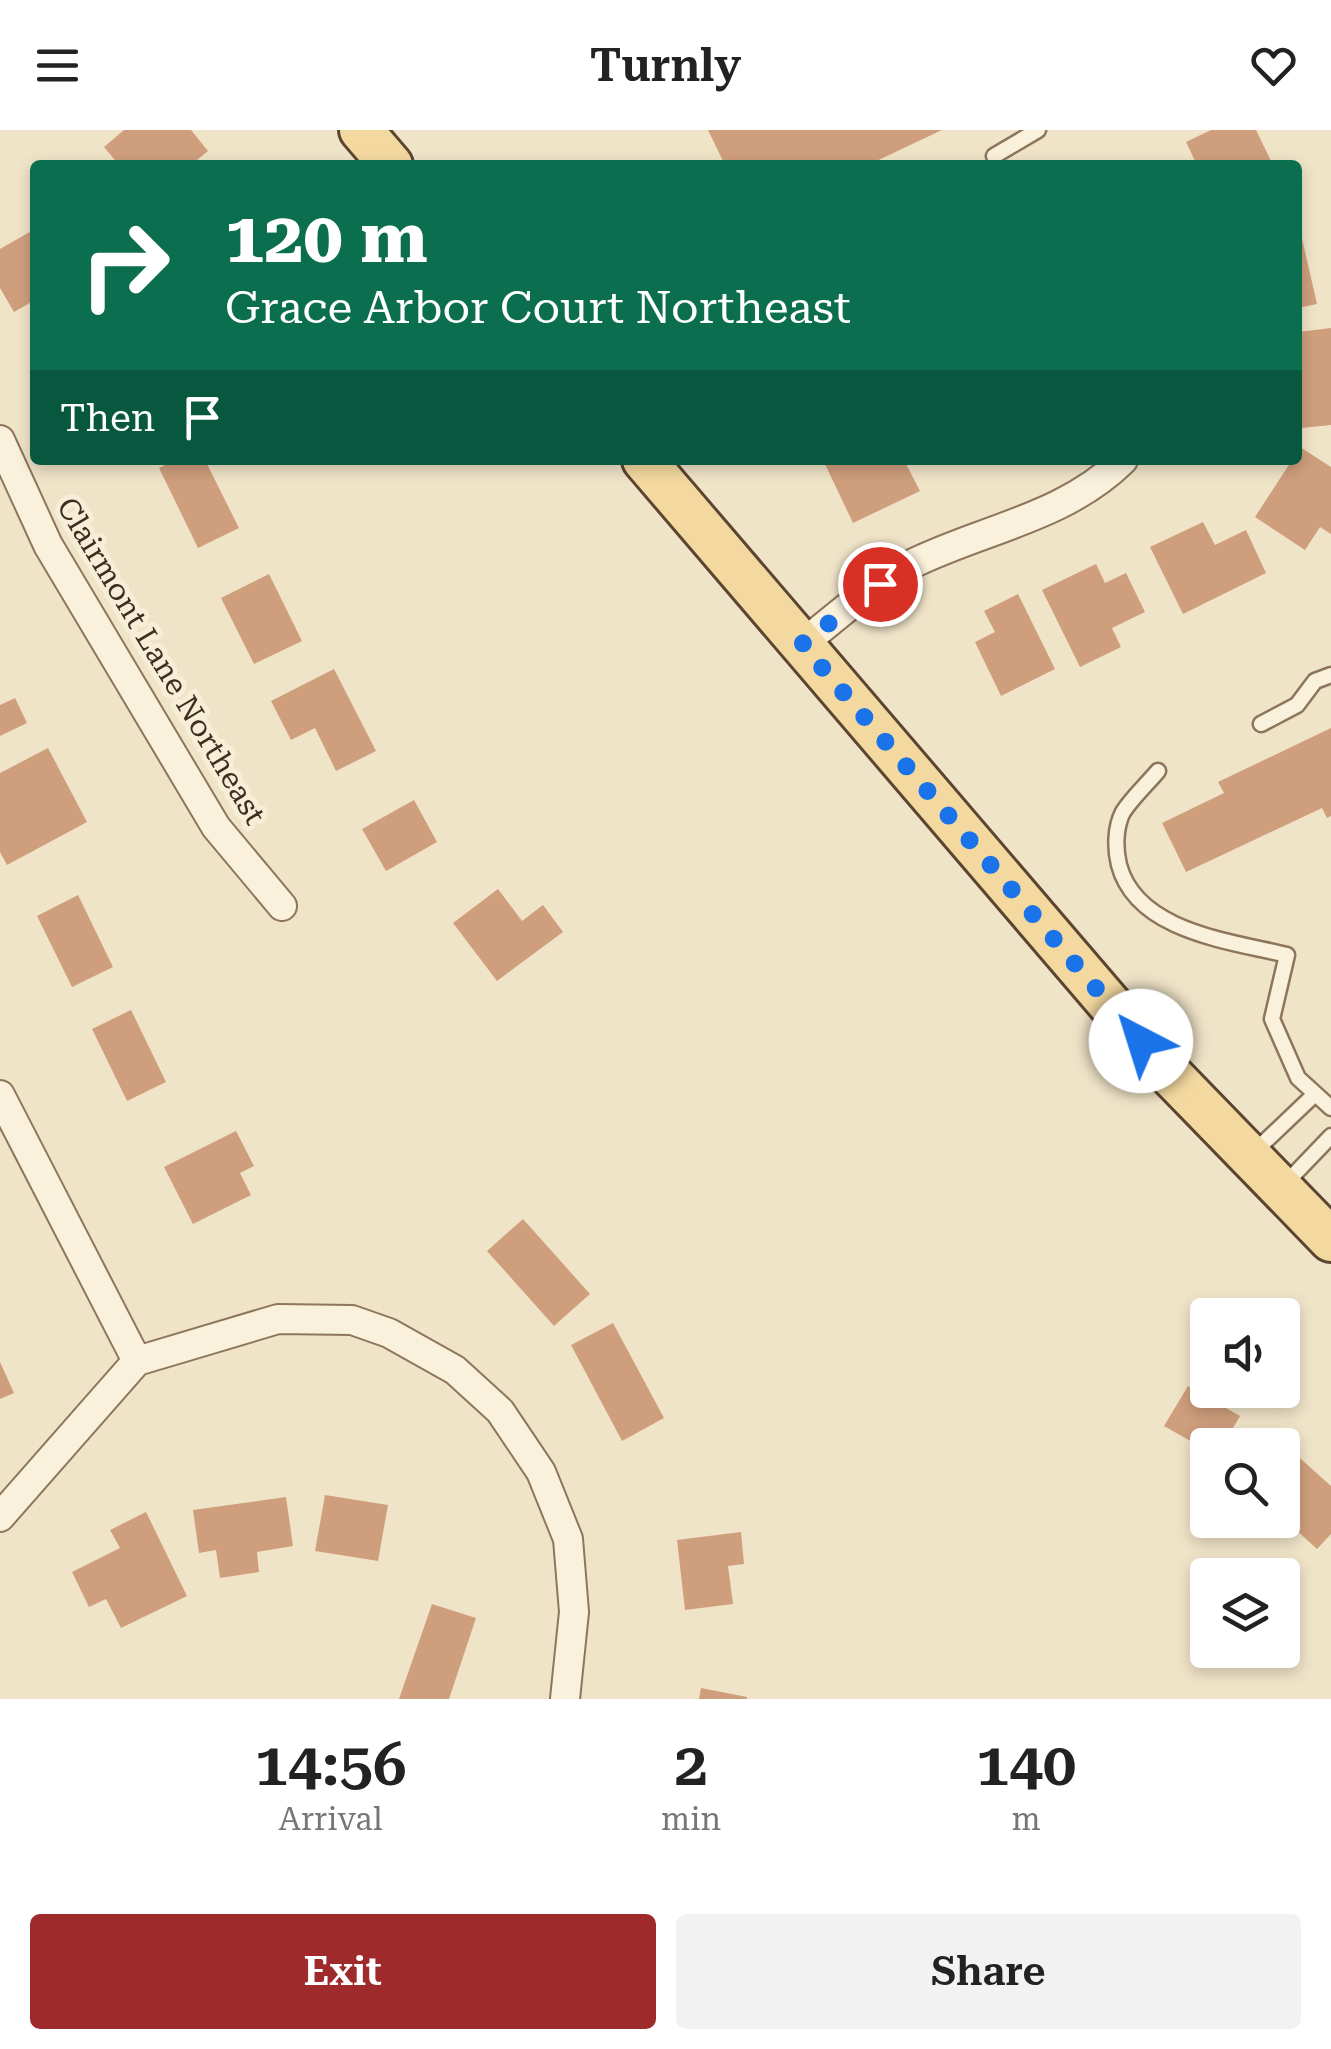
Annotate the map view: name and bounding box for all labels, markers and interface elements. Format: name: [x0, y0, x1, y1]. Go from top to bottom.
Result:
icon: menu: [30, 38, 85, 93]
icon: heart: [1246, 38, 1301, 93]
text: Turnly: [590, 39, 741, 92]
text: 120 m: [225, 197, 428, 279]
icon: right: [60, 200, 190, 330]
text: Grace Arbor Court Northeast: [225, 281, 851, 334]
icon: arrive: [175, 390, 230, 445]
text: Then: [60, 396, 155, 440]
street label: Clairmont Lane Northeast: [50, 491, 273, 830]
pin: [838, 542, 923, 627]
icon: arrive: [853, 557, 908, 612]
position arrow: [1089, 989, 1193, 1093]
map controls: [1190, 1298, 1300, 1668]
button: sound: [1190, 1298, 1300, 1408]
button: search: [1190, 1428, 1300, 1538]
button: layers: [1190, 1558, 1300, 1668]
text: 14:56: [255, 1729, 407, 1800]
text: 2: [674, 1729, 708, 1800]
text: 140: [976, 1729, 1076, 1800]
text: Arrival: [279, 1800, 383, 1838]
text: min: [661, 1800, 721, 1838]
text: m: [1011, 1800, 1041, 1838]
button: Exit: [30, 1914, 656, 2029]
button: Share: [676, 1914, 1301, 2029]

